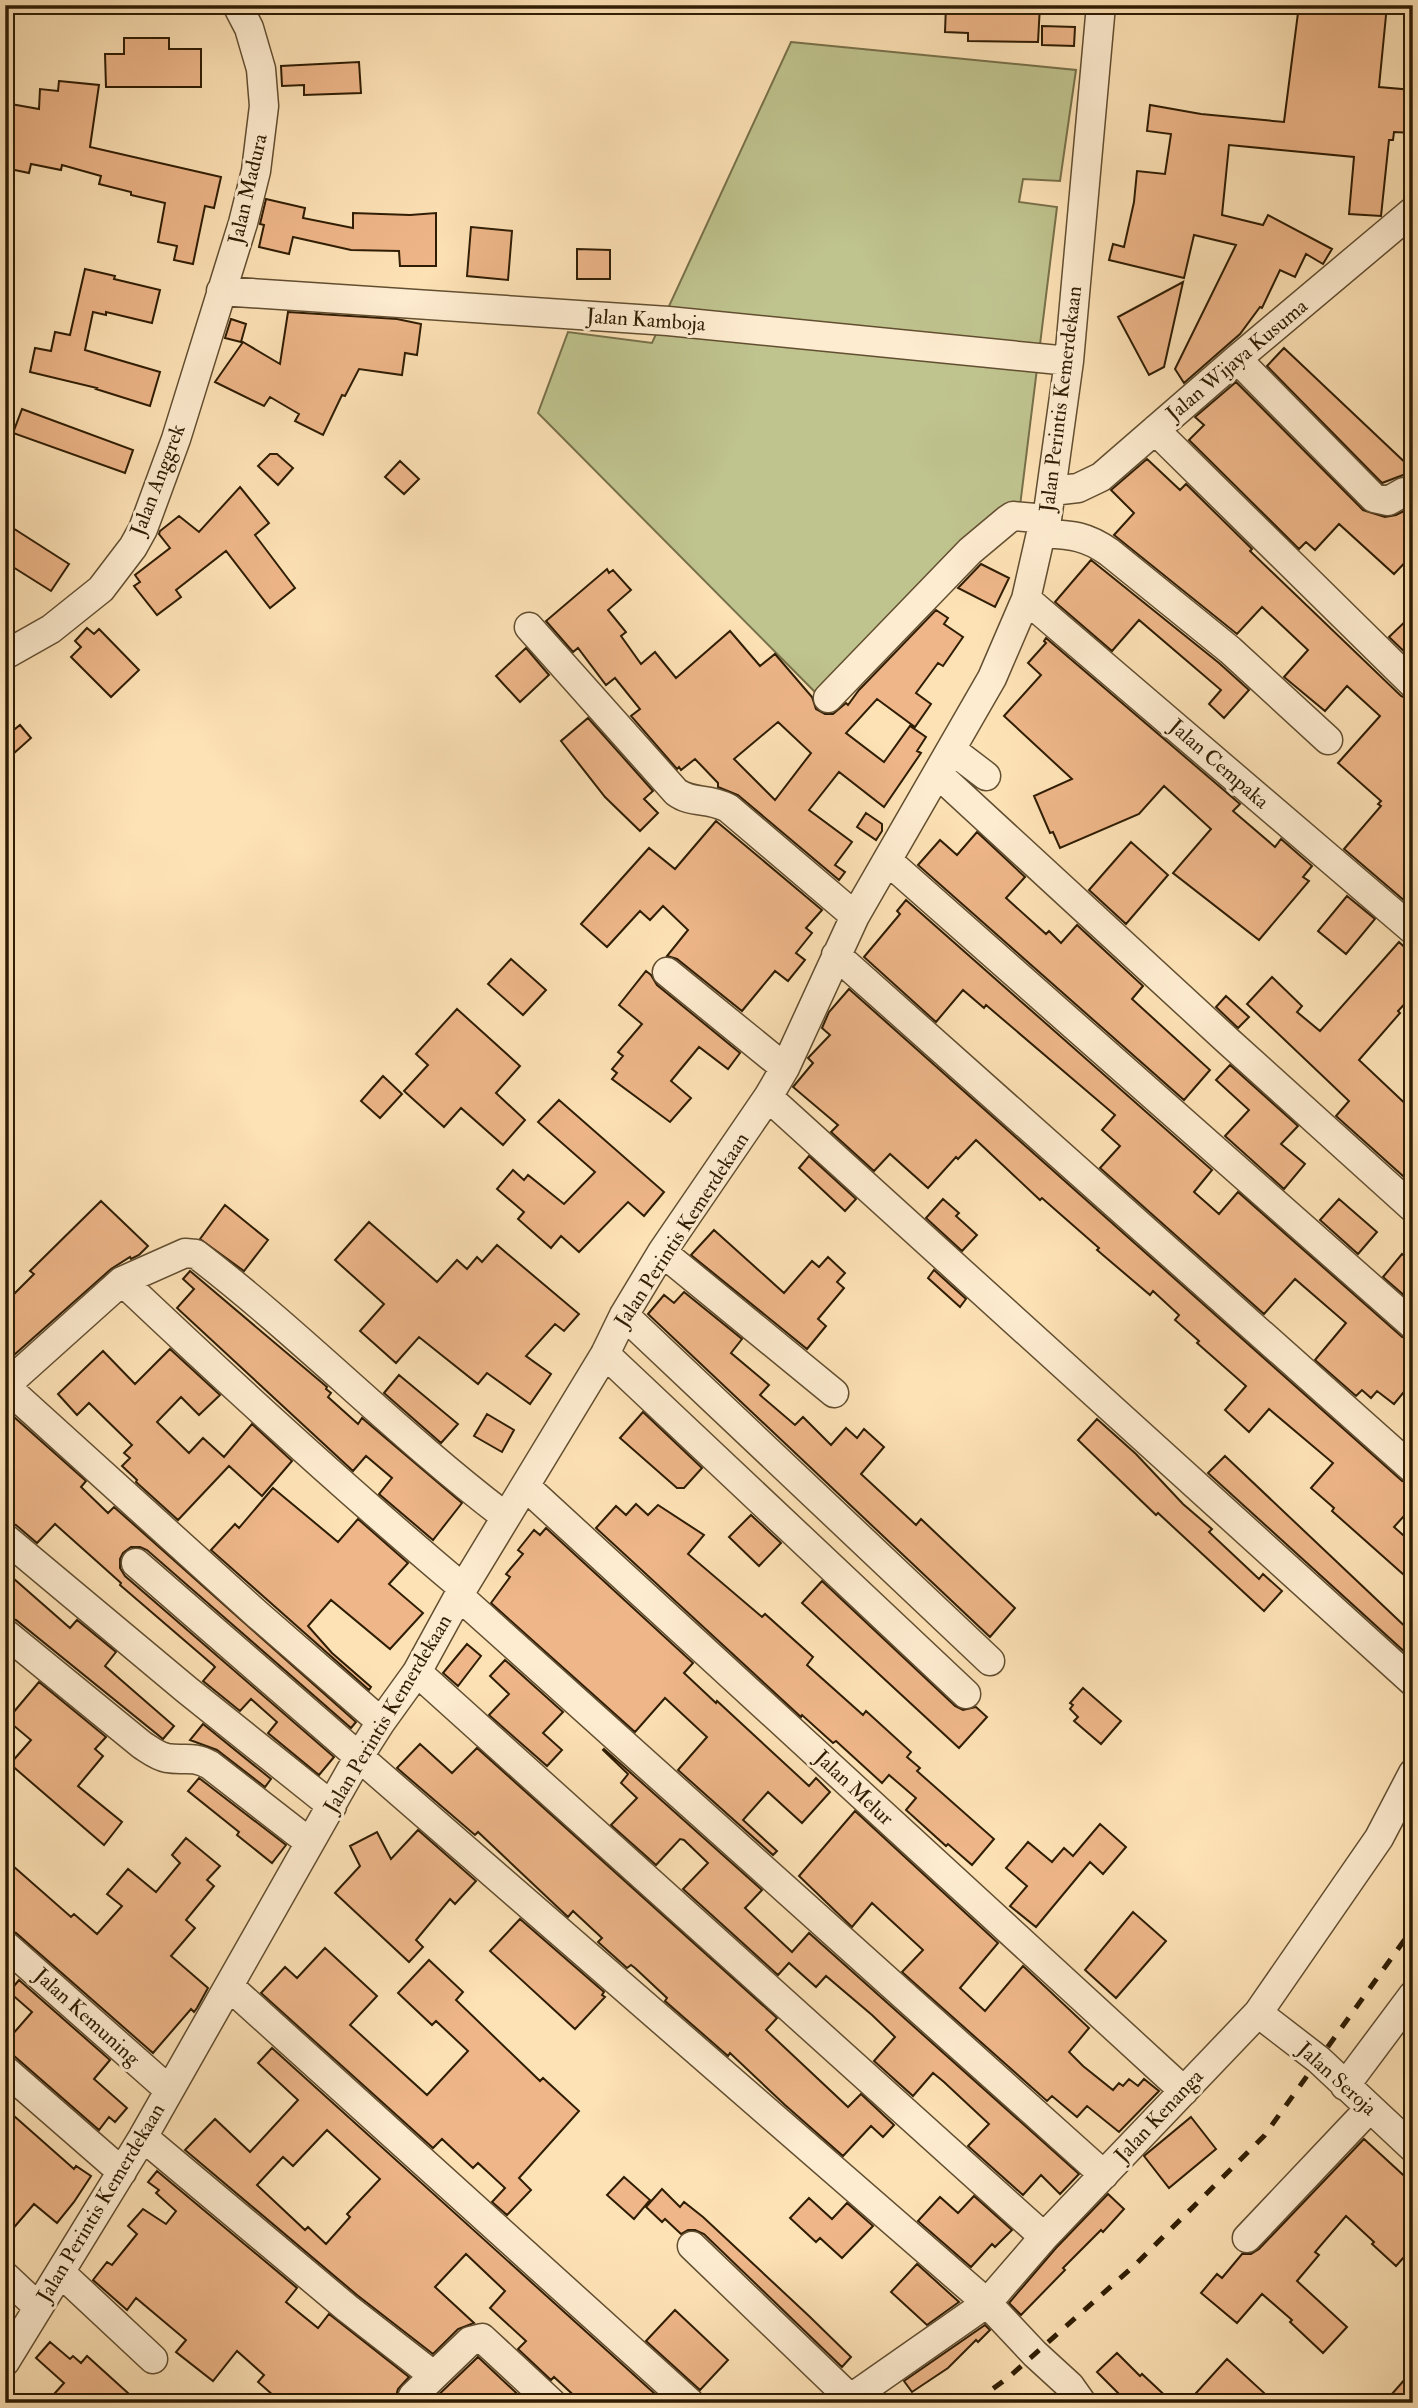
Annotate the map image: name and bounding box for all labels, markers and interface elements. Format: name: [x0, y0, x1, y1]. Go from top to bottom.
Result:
street label: Jalan Madura: [222, 131, 274, 248]
street label: Jalan Perintis Kemerdekaan: [1034, 284, 1088, 515]
street label: Jalan Wijaya Kusuma: [1160, 293, 1314, 428]
street label: Jalan Kamboja: [585, 302, 707, 338]
street label: Jalan Anggrek: [124, 420, 192, 541]
street label: Jalan Cempaka: [1163, 712, 1275, 815]
street label: Jalan Perintis Kemerdekaan: [608, 1127, 755, 1334]
street label: Jalan Perintis Kemerdekaan: [317, 1609, 458, 1819]
street label: Jalan Melur: [808, 1744, 899, 1832]
street label: Jalan Kemuning: [28, 1962, 146, 2072]
street label: Jalan Seroja: [1291, 2036, 1383, 2122]
street label: Jalan Kenanga: [1108, 2063, 1209, 2169]
street label: Jalan Perintis Kemerdekaan: [30, 2098, 171, 2308]

